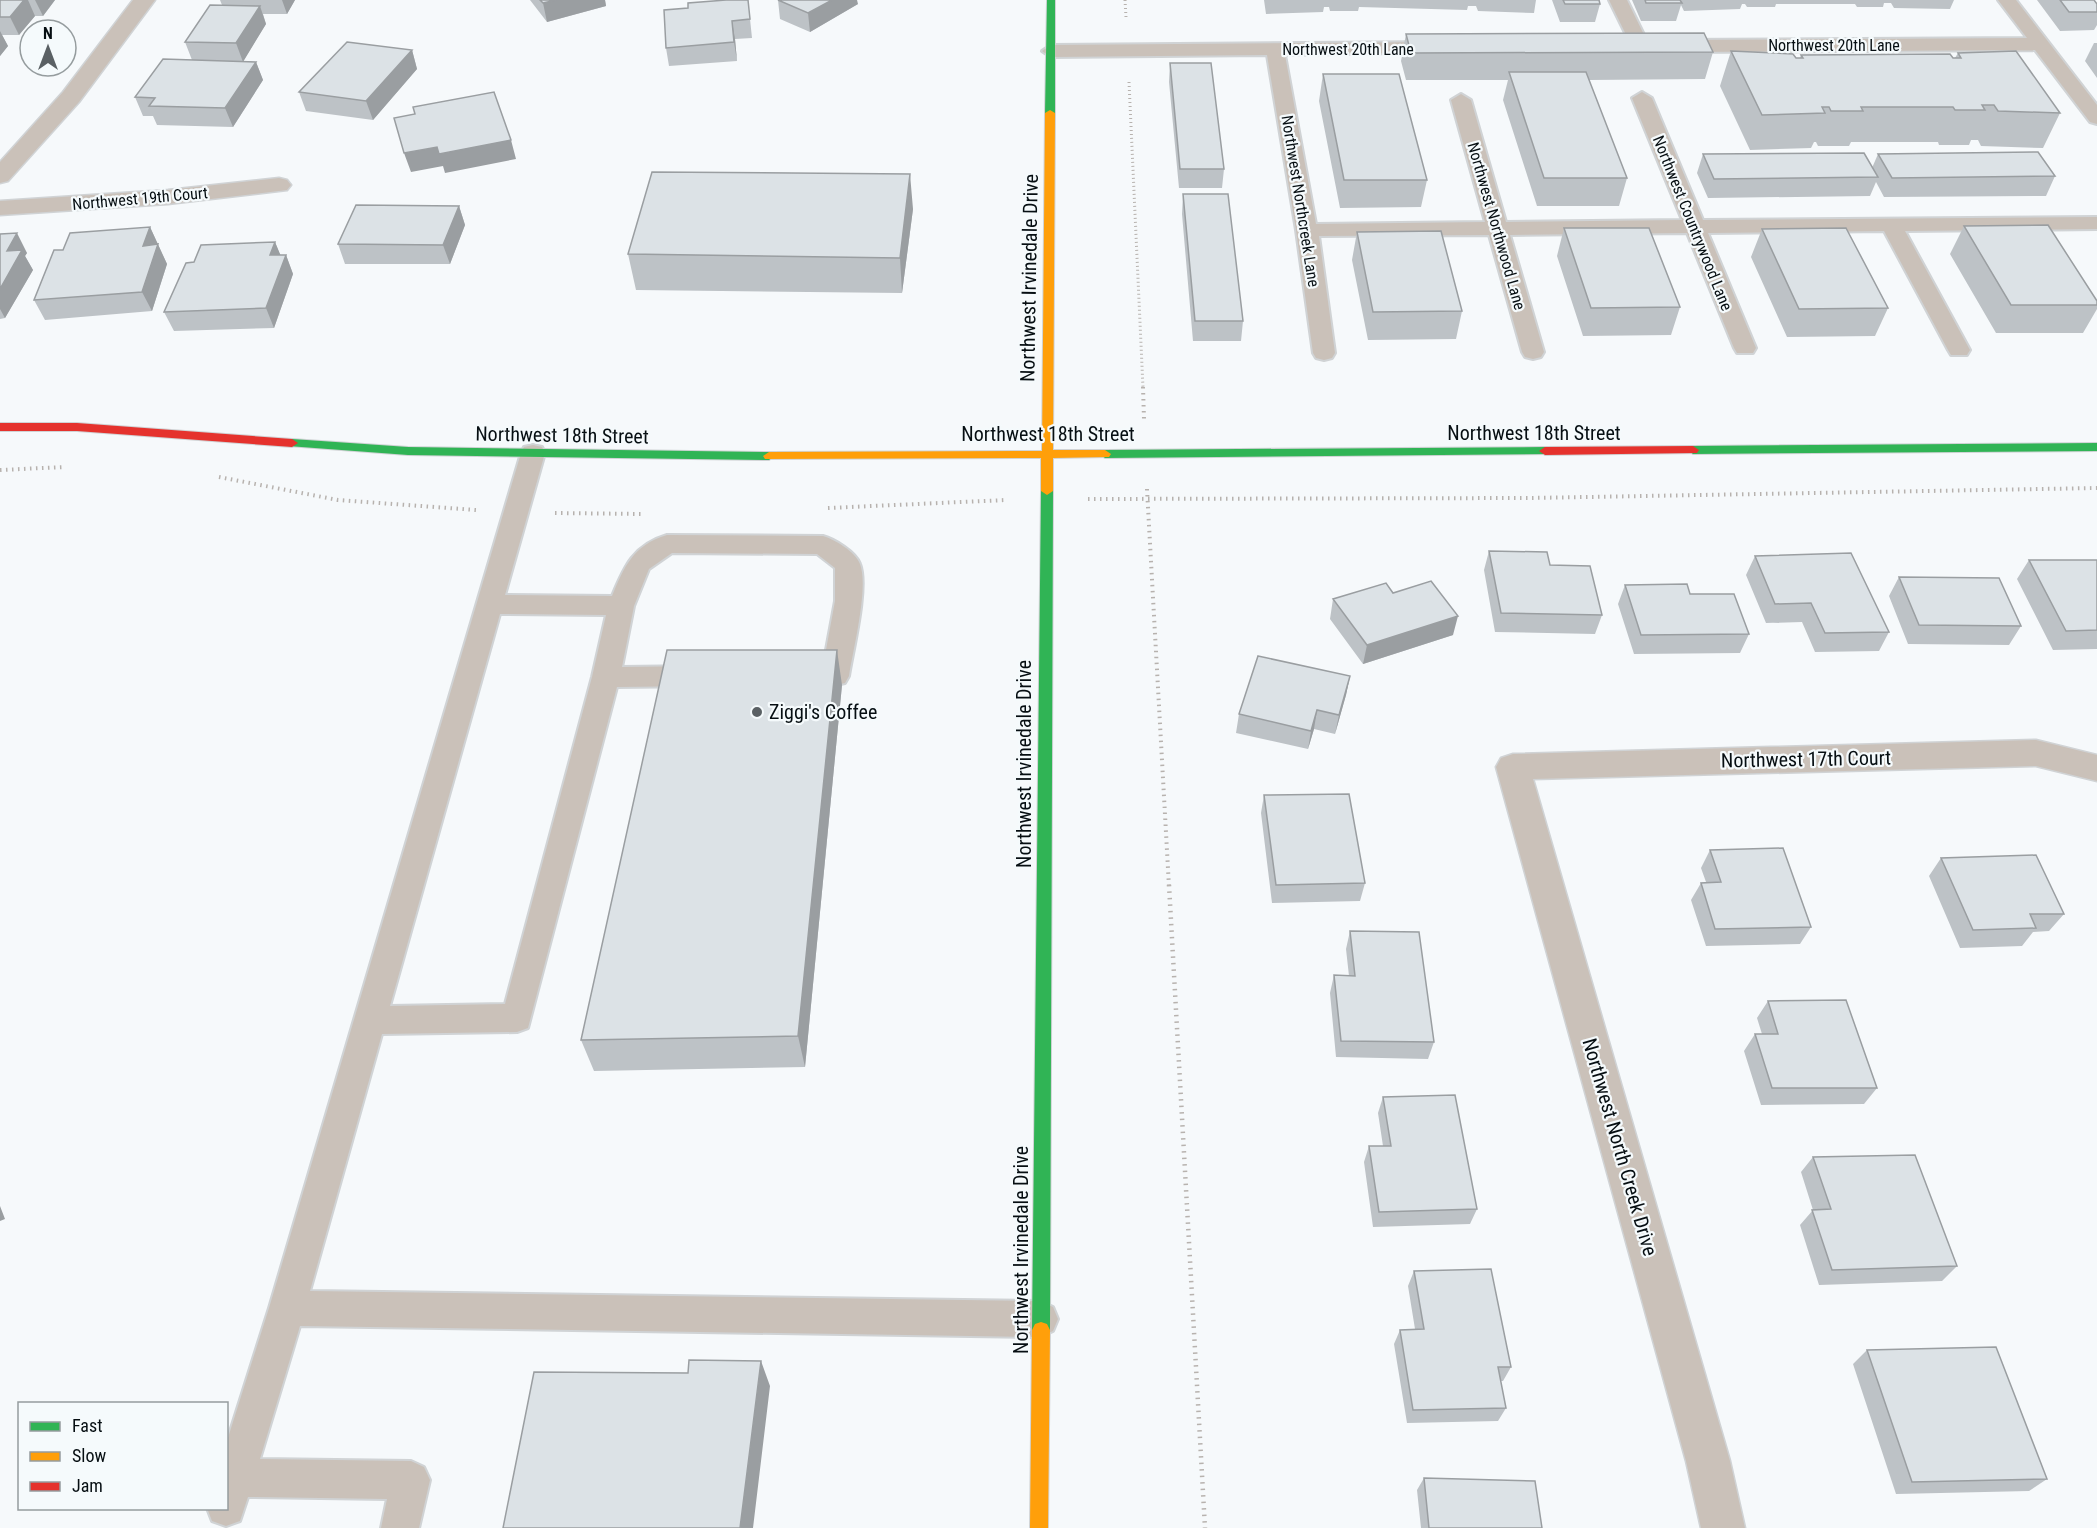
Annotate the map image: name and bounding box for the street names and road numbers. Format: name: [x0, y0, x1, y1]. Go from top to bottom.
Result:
street label: Northwest 20th Lane: [1768, 36, 1900, 55]
street label: Northwest 20th Lane: [1282, 40, 1414, 59]
street label: Northwest Northcreek Lane: [1278, 114, 1323, 288]
street label: Northwest Countrywood Lane: [1649, 133, 1736, 313]
street label: Northwest Northwood Lane: [1463, 140, 1530, 312]
street label: Northwest Irvinedale Drive: [1015, 174, 1043, 382]
street label: Northwest 19th Court: [71, 183, 209, 214]
street label: Northwest 18th Street: [475, 421, 649, 449]
street label: Northwest 18th Street: [1447, 421, 1621, 445]
street label: Northwest 18th Street: [961, 422, 1135, 446]
street label: Northwest Irvinedale Drive: [1012, 660, 1036, 868]
street label: Northwest 17th Court: [1721, 746, 1891, 772]
street label: Northwest North Creek Drive: [1577, 1035, 1663, 1259]
street label: Northwest Irvinedale Drive: [1009, 1146, 1033, 1354]

